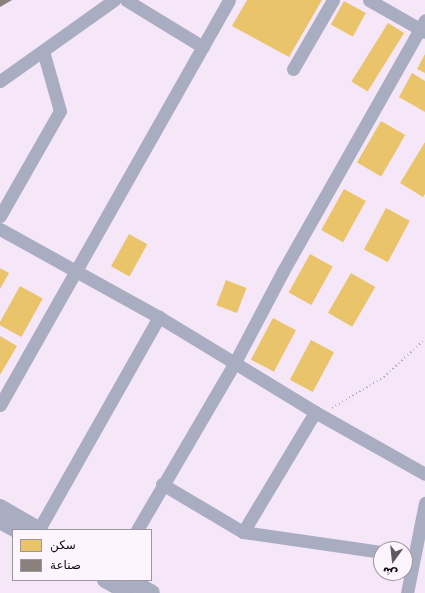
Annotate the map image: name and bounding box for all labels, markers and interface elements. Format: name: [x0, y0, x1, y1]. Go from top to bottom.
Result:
legend: [12, 529, 152, 581]
text: سكن: [50, 538, 76, 552]
north arrow: [373, 541, 413, 581]
text: صناعة: [50, 558, 81, 572]
text: ش: [381, 564, 399, 580]

